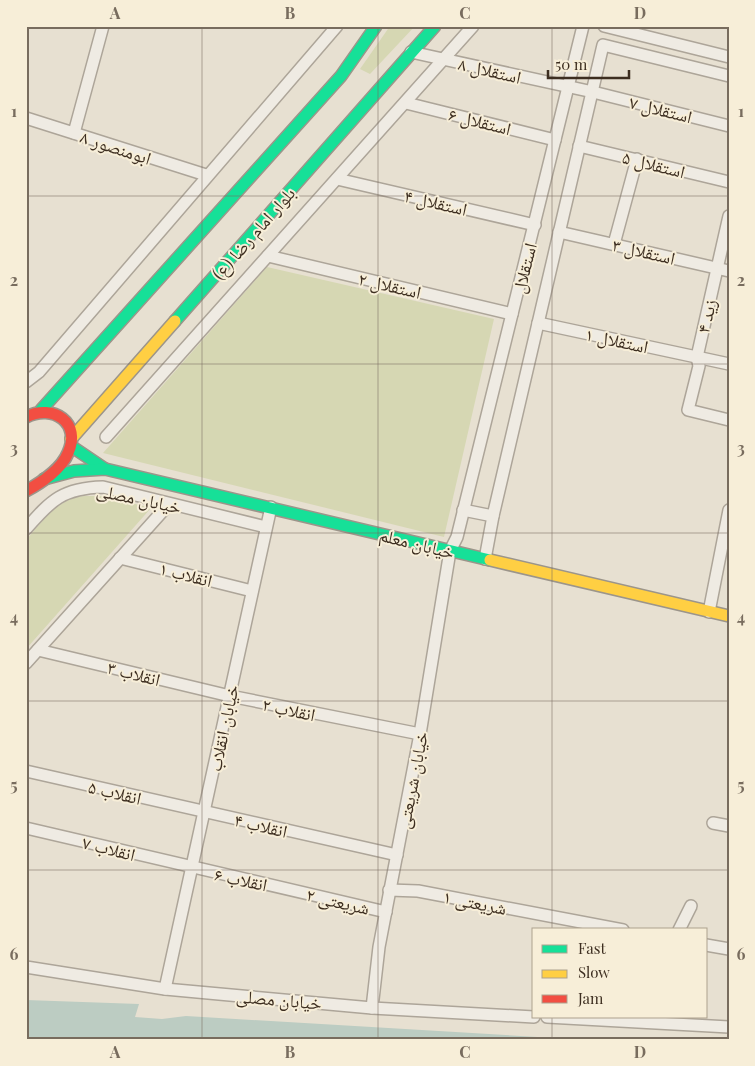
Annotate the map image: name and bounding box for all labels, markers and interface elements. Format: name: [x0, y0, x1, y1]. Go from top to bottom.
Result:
text: A: [109, 2, 121, 23]
text: B: [285, 2, 296, 23]
text: C: [459, 2, 471, 23]
text: D: [634, 2, 646, 23]
scale bar: [548, 48, 629, 80]
street label: استقلال ۸: [456, 51, 524, 89]
text: 50 m: [555, 54, 588, 74]
street label: استقلال ۷: [627, 90, 695, 128]
text: 1: [11, 100, 17, 121]
text: 1: [738, 100, 744, 121]
street label: استقلال ۶: [446, 102, 514, 140]
street label: ابومنصور ۸: [78, 124, 154, 170]
street label: استقلال ۵: [620, 145, 688, 183]
street label: بلوار امام رضا (ع): [206, 182, 301, 285]
street label: استقلال ۴: [402, 183, 470, 221]
street label: استقلال ۳: [610, 232, 678, 270]
street label: استقلال: [506, 240, 542, 296]
street label: استقلال ۲: [356, 266, 424, 304]
text: 2: [10, 269, 18, 290]
text: 2: [737, 269, 745, 290]
street label: زید ۴: [690, 297, 722, 335]
street label: استقلال ۱: [583, 322, 651, 358]
text: 3: [10, 437, 18, 458]
text: 3: [737, 437, 745, 458]
street label: خیابان مصلی: [94, 477, 184, 519]
street label: خیابان معلم: [377, 522, 457, 565]
street label: انقلاب ۱: [157, 556, 215, 592]
text: 4: [10, 606, 18, 627]
text: 4: [737, 606, 745, 627]
street label: انقلاب ۳: [105, 655, 163, 691]
street label: خیابان انقلاب: [202, 682, 244, 774]
street label: انقلاب ۲: [260, 692, 318, 726]
street label: خیابان شریعتی: [391, 729, 433, 831]
text: 5: [10, 774, 18, 795]
street label: انقلاب ۵: [86, 774, 144, 810]
text: 5: [737, 774, 745, 795]
street label: انقلاب ۴: [232, 807, 290, 843]
street label: انقلاب ۷: [80, 830, 138, 866]
street label: انقلاب ۶: [212, 862, 270, 896]
street label: شریعتی ۲: [304, 882, 372, 920]
street label: شریعتی ۱: [441, 884, 509, 920]
legend: [532, 928, 708, 1018]
text: Fast: [578, 938, 607, 958]
text: 6: [10, 943, 19, 964]
text: 6: [737, 943, 746, 964]
text: Slow: [578, 962, 610, 982]
street label: خیابان مصلی: [235, 983, 323, 1015]
text: Jam: [577, 988, 604, 1008]
text: A: [109, 1041, 121, 1062]
text: B: [285, 1041, 296, 1062]
text: C: [459, 1041, 471, 1062]
text: D: [634, 1041, 646, 1062]

